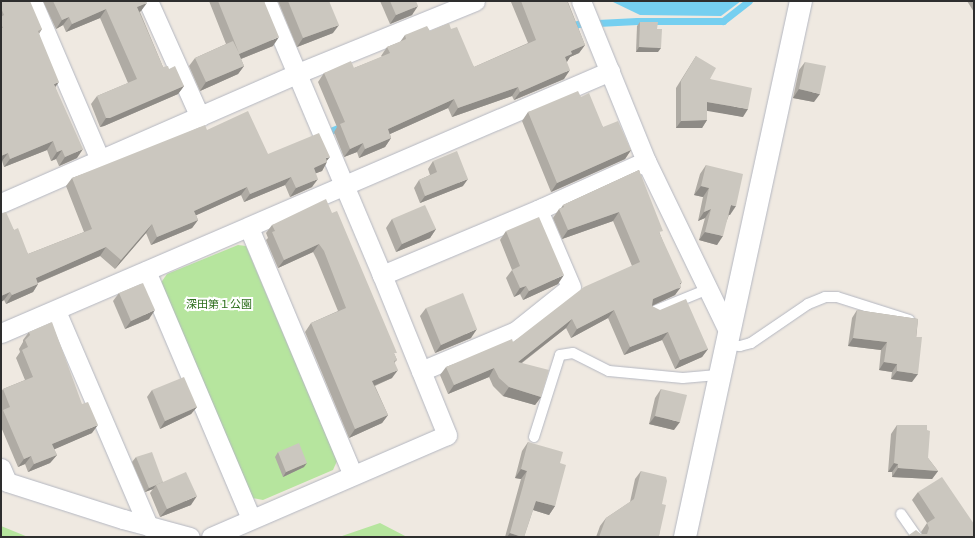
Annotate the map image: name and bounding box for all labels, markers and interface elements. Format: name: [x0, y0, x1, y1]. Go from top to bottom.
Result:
park label: 深田第１公園: [186, 297, 252, 311]

